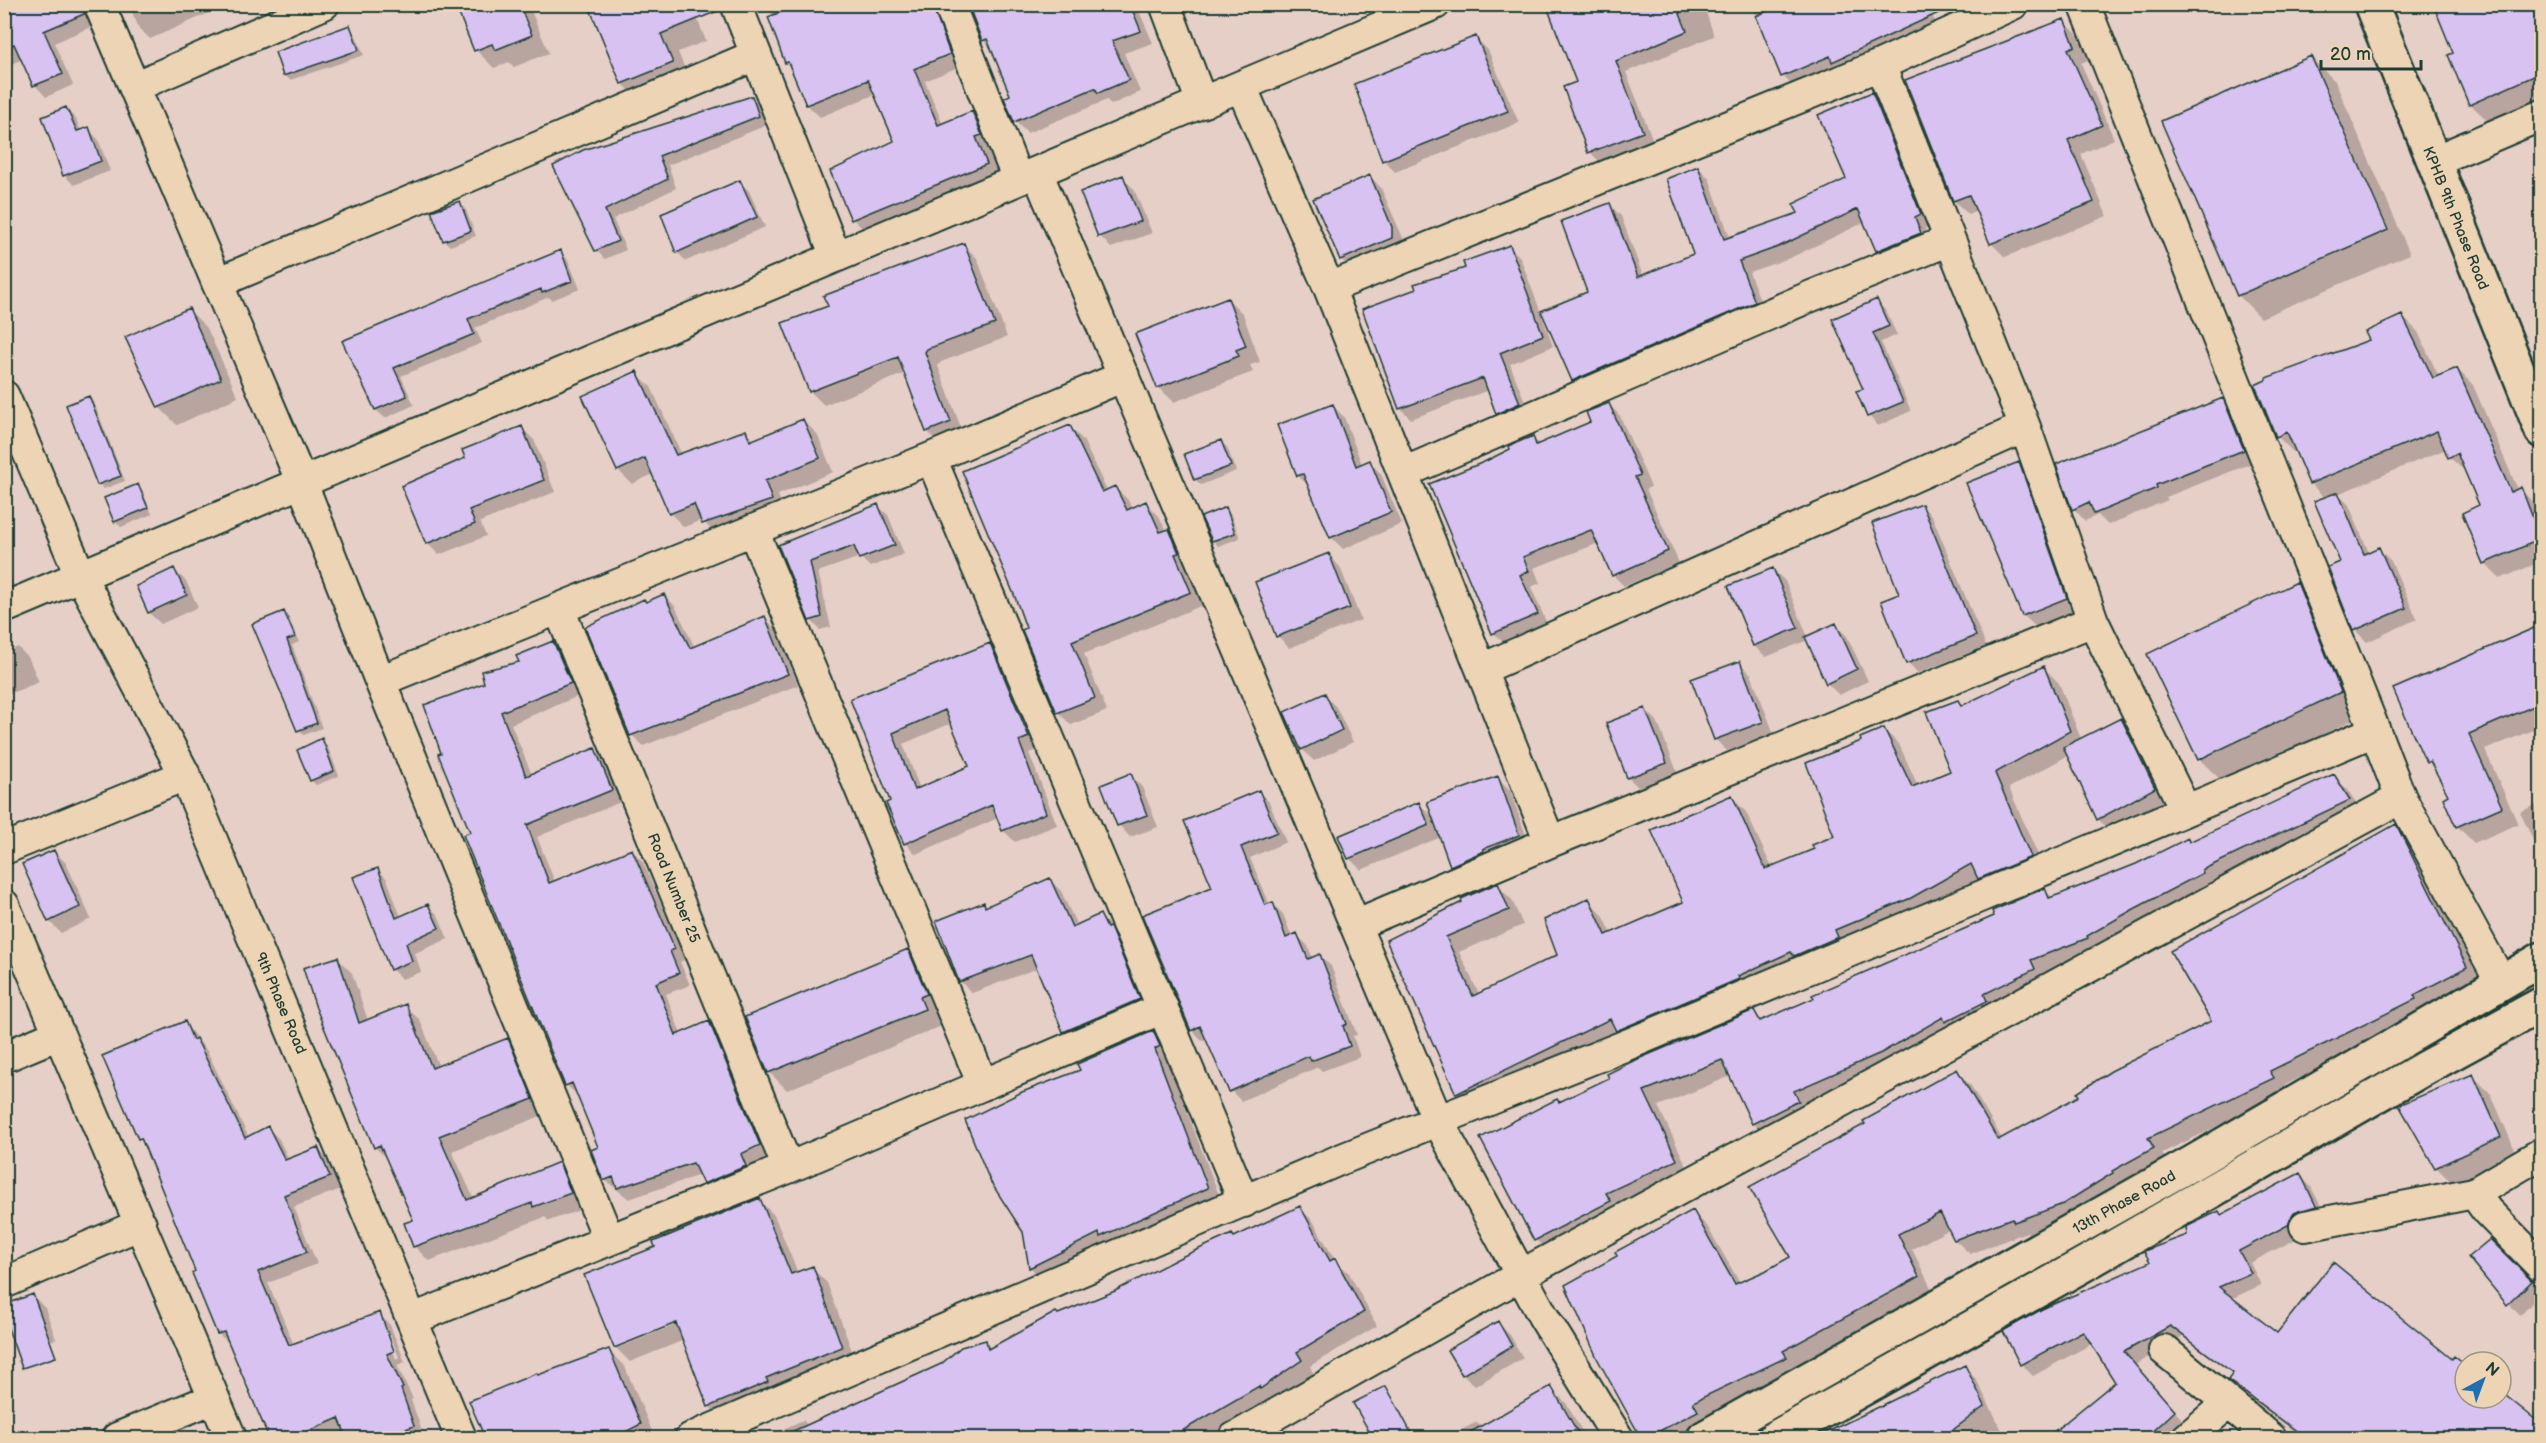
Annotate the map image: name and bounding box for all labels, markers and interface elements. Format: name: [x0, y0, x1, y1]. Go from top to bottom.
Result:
scale bar: [2321, 33, 2422, 71]
text: 20 m: [2330, 44, 2371, 65]
street label: KPHB 9th Phase Road: [2418, 144, 2493, 293]
street label: Road Number 25: [643, 831, 704, 946]
street label: 9th Phase Road: [251, 950, 310, 1057]
street label: 13th Phase Road: [2069, 1166, 2179, 1239]
north arrow: [2453, 1350, 2513, 1410]
text: N: [2481, 1359, 2503, 1381]

